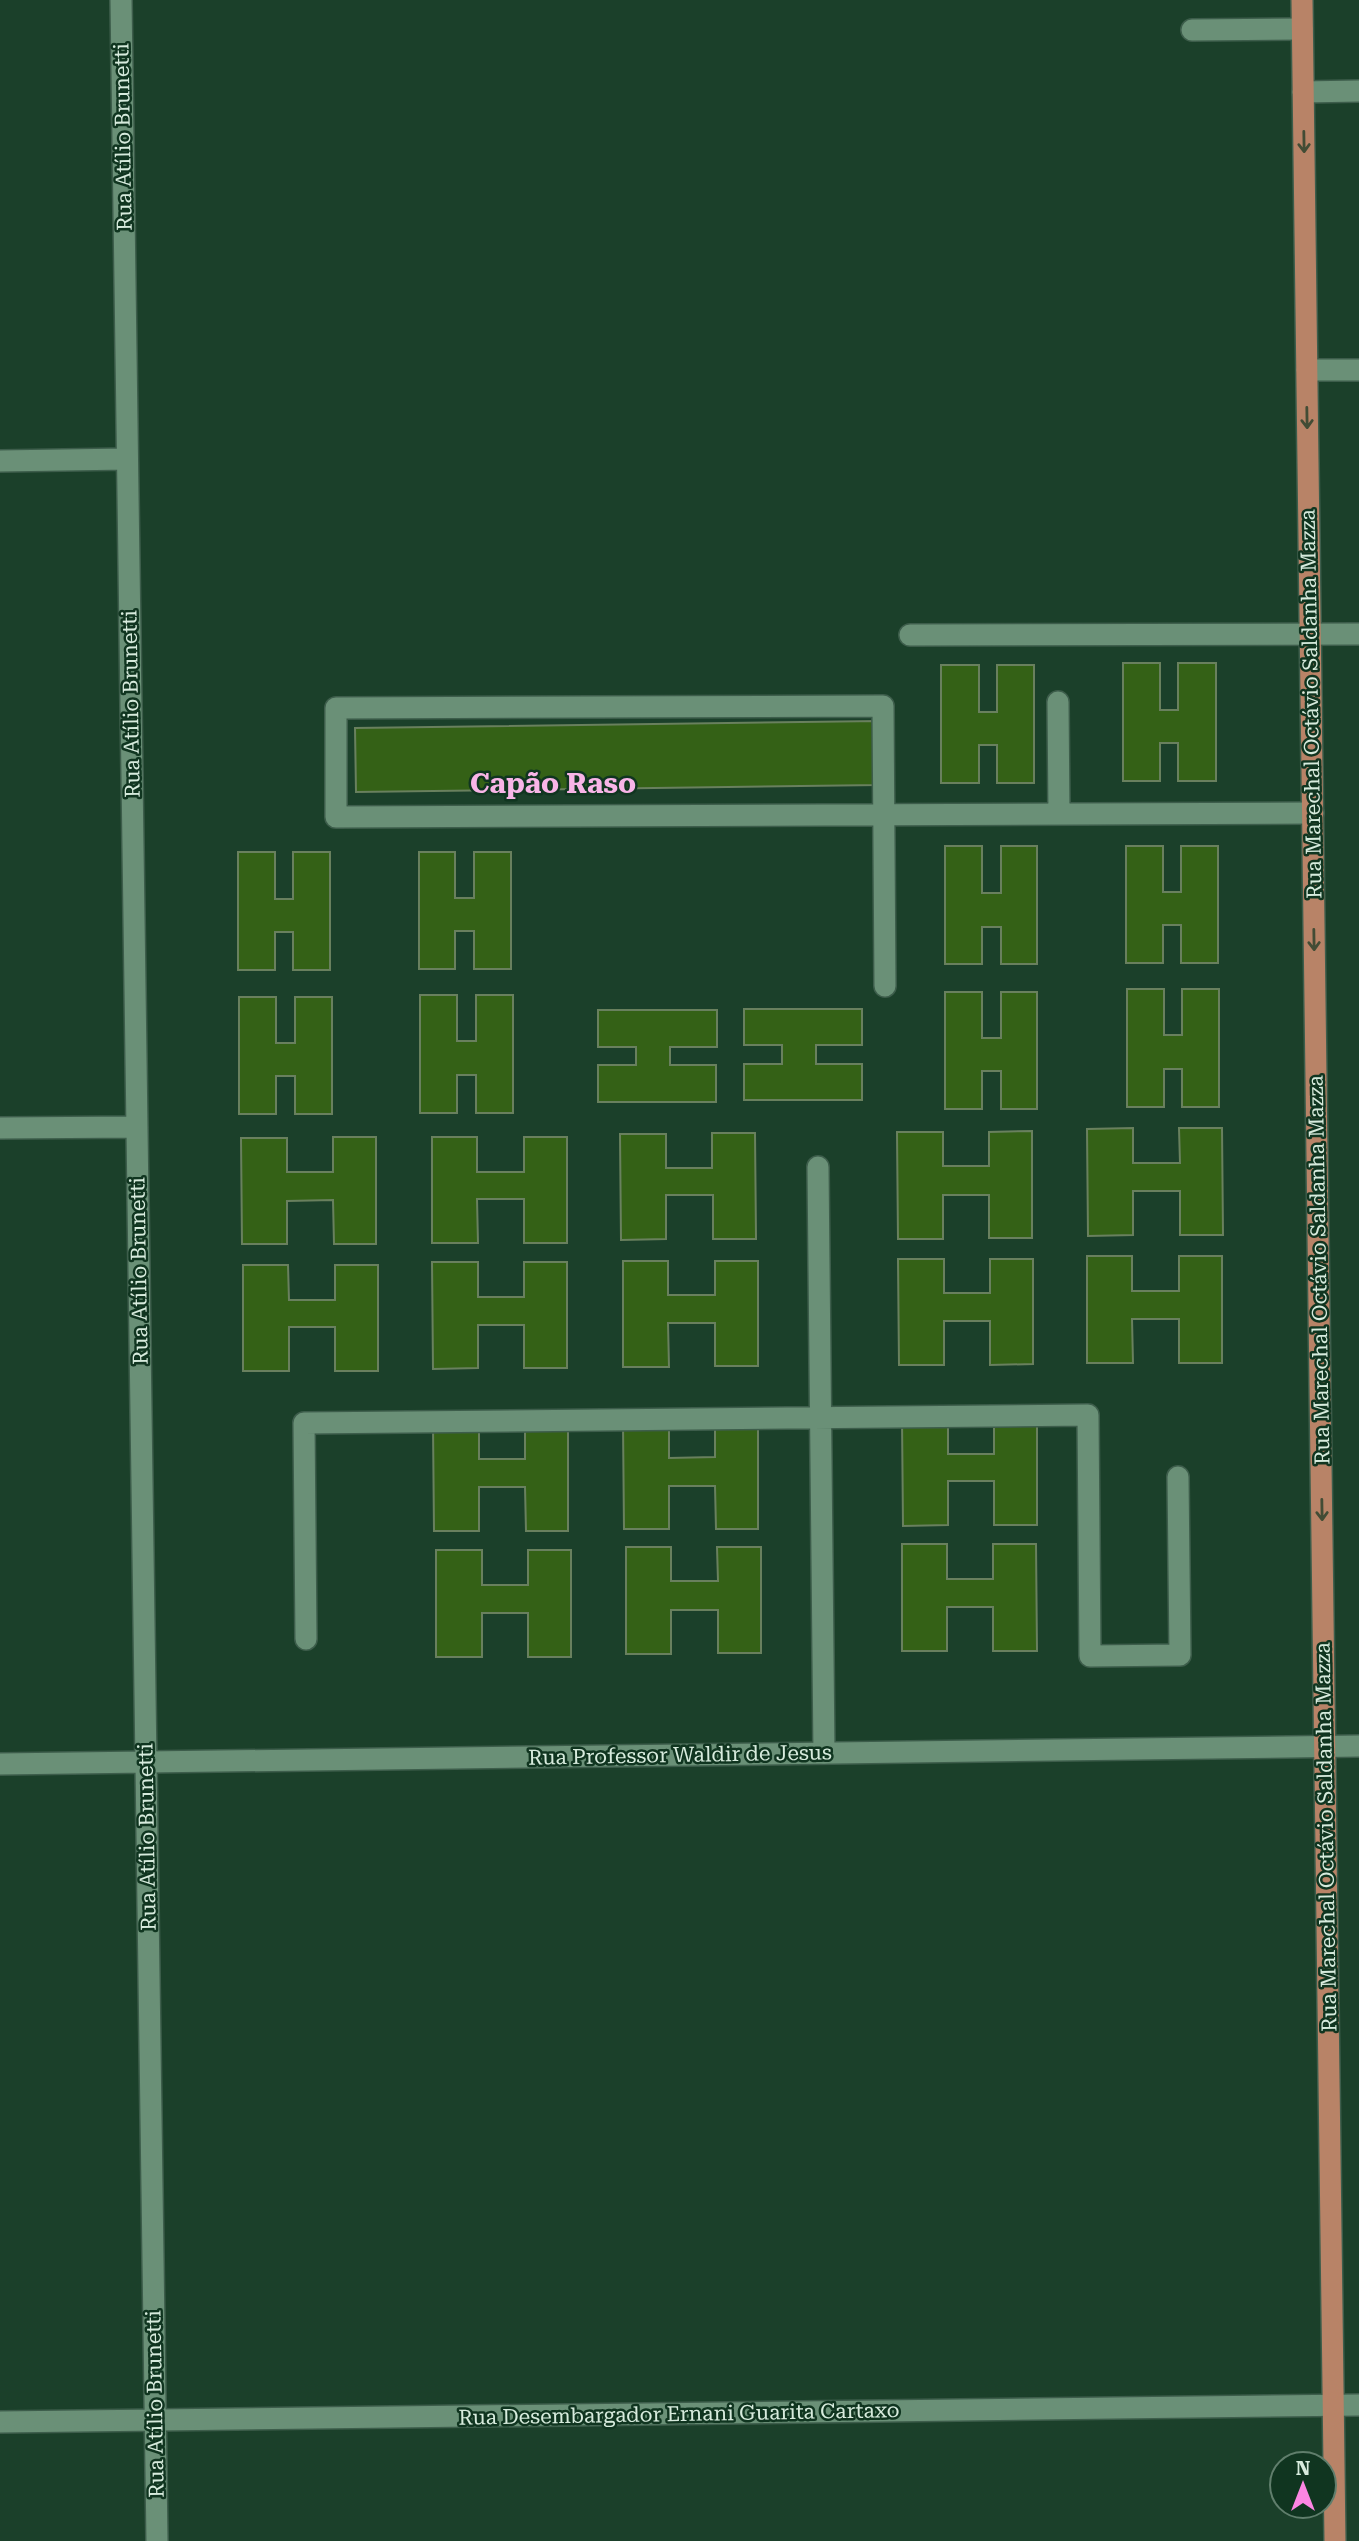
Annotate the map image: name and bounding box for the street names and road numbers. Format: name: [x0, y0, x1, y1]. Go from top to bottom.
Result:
street label: Rua Atílio Brunetti: [109, 43, 137, 231]
street label: Rua Marechal Octávio Saldanha Mazza: [1296, 508, 1326, 899]
street label: Rua Atílio Brunetti: [117, 610, 145, 798]
street label: Rua Marechal Octávio Saldanha Mazza: [1304, 1074, 1334, 1465]
street label: Rua Atílio Brunetti: [125, 1177, 153, 1365]
street label: Rua Marechal Octávio Saldanha Mazza: [1311, 1641, 1341, 2032]
street label: Rua Professor Waldir de Jesus: [528, 1740, 832, 1770]
street label: Rua Atílio Brunetti: [133, 1743, 161, 1931]
street label: Rua Atílio Brunetti: [141, 2310, 169, 2498]
street label: Rua Desembargador Ernani Guarita Cartaxo: [458, 2398, 900, 2430]

